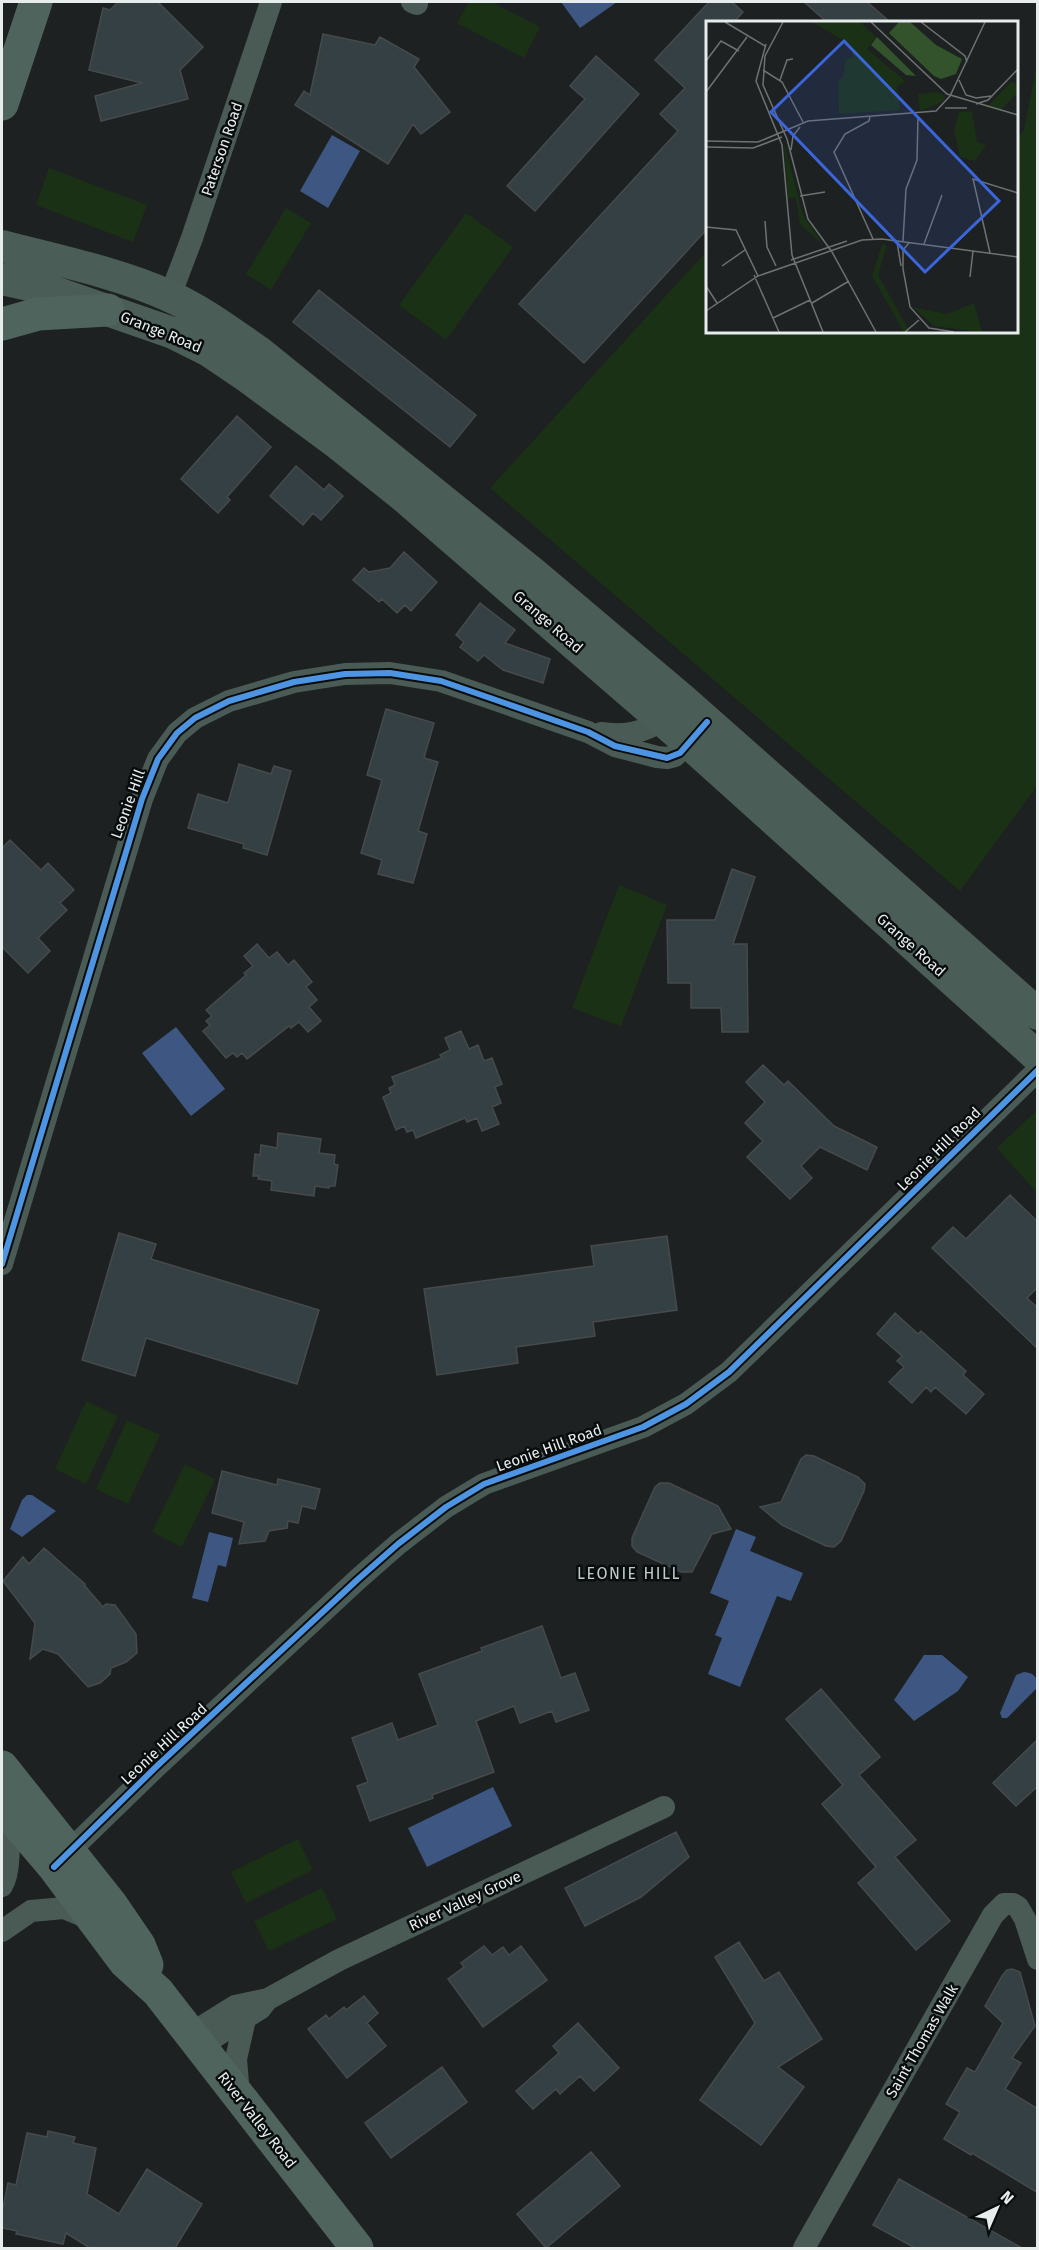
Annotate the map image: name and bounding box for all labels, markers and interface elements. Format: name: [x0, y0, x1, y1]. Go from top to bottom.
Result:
inset map: [706, 21, 1018, 333]
street label: Paterson Road: [198, 100, 246, 198]
street label: Grange Road: [118, 308, 204, 356]
street label: Grange Road: [510, 587, 586, 657]
street label: Leonie Hill: [107, 766, 149, 841]
street label: Grange Road: [873, 910, 949, 980]
street label: Leonie Hill Road: [893, 1103, 985, 1195]
street label: Leonie Hill Road: [494, 1421, 604, 1475]
district label: LEONIE HILL: [577, 1564, 681, 1583]
street label: Leonie Hill Road: [117, 1700, 211, 1788]
street label: River Valley Grove: [406, 1867, 524, 1935]
street label: Saint Thomas Walk: [882, 1981, 962, 2101]
street label: River Valley Road: [214, 2068, 300, 2172]
north arrow: [967, 2178, 1027, 2238]
text: N: [997, 2187, 1017, 2208]

